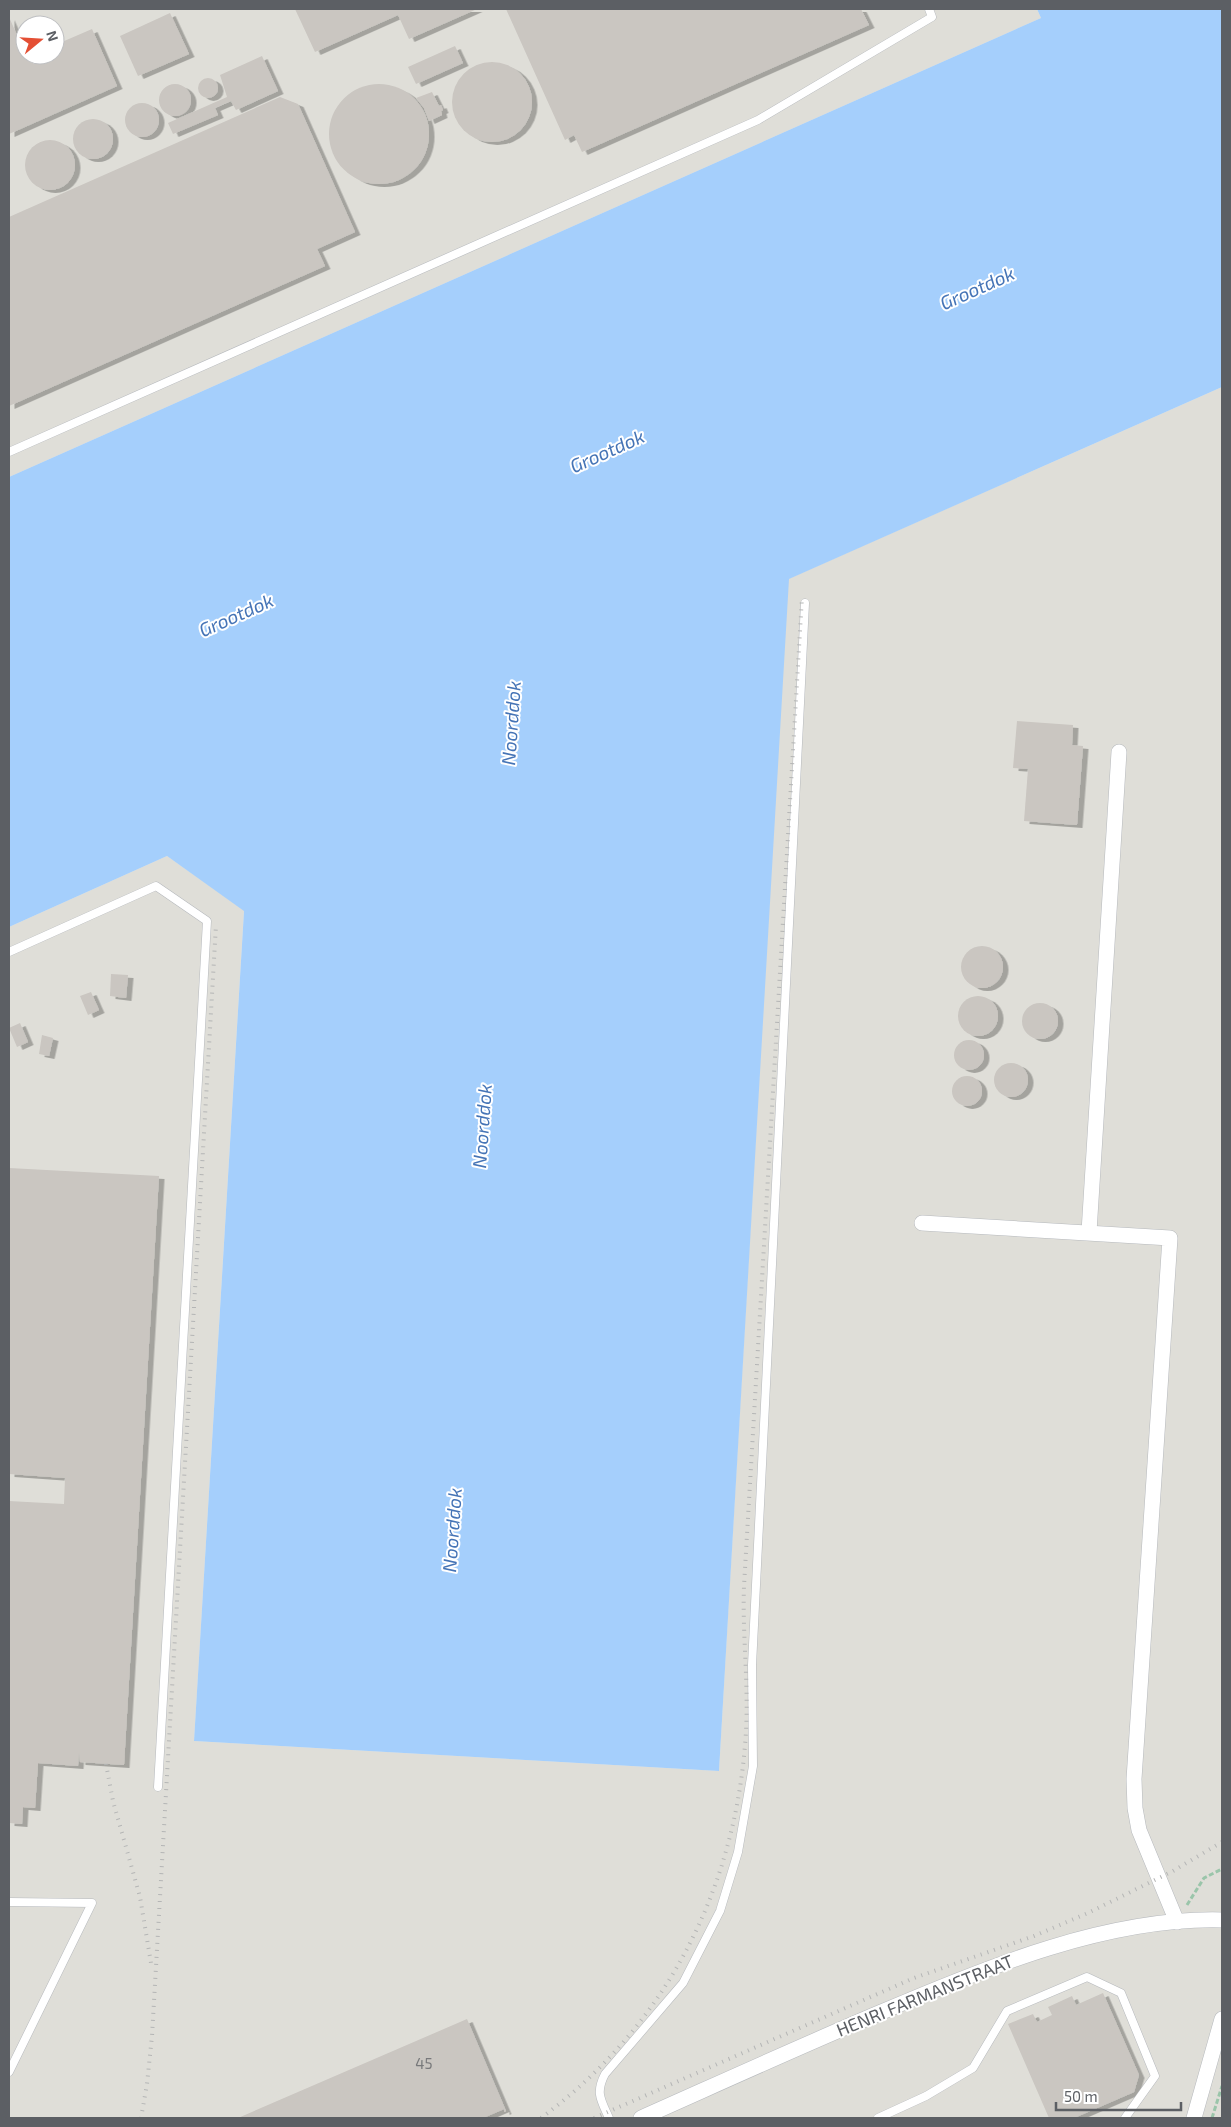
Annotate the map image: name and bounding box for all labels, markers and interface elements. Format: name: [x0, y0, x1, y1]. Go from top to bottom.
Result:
north arrow: [15, 15, 65, 65]
text: N: [43, 28, 62, 43]
water label: Grootdok: [936, 261, 1018, 314]
water label: Grootdok: [566, 424, 648, 477]
water label: Grootdok: [195, 588, 277, 641]
water label: Noorddok: [496, 680, 525, 766]
water label: Noorddok: [467, 1083, 496, 1169]
water label: Noorddok: [437, 1487, 466, 1573]
street label: HENRI FARMANSTRAAT: [833, 1949, 1017, 2041]
house number: 45: [415, 2054, 433, 2072]
scale bar: [1056, 2080, 1181, 2112]
text: 50 m: [1064, 2087, 1098, 2105]

